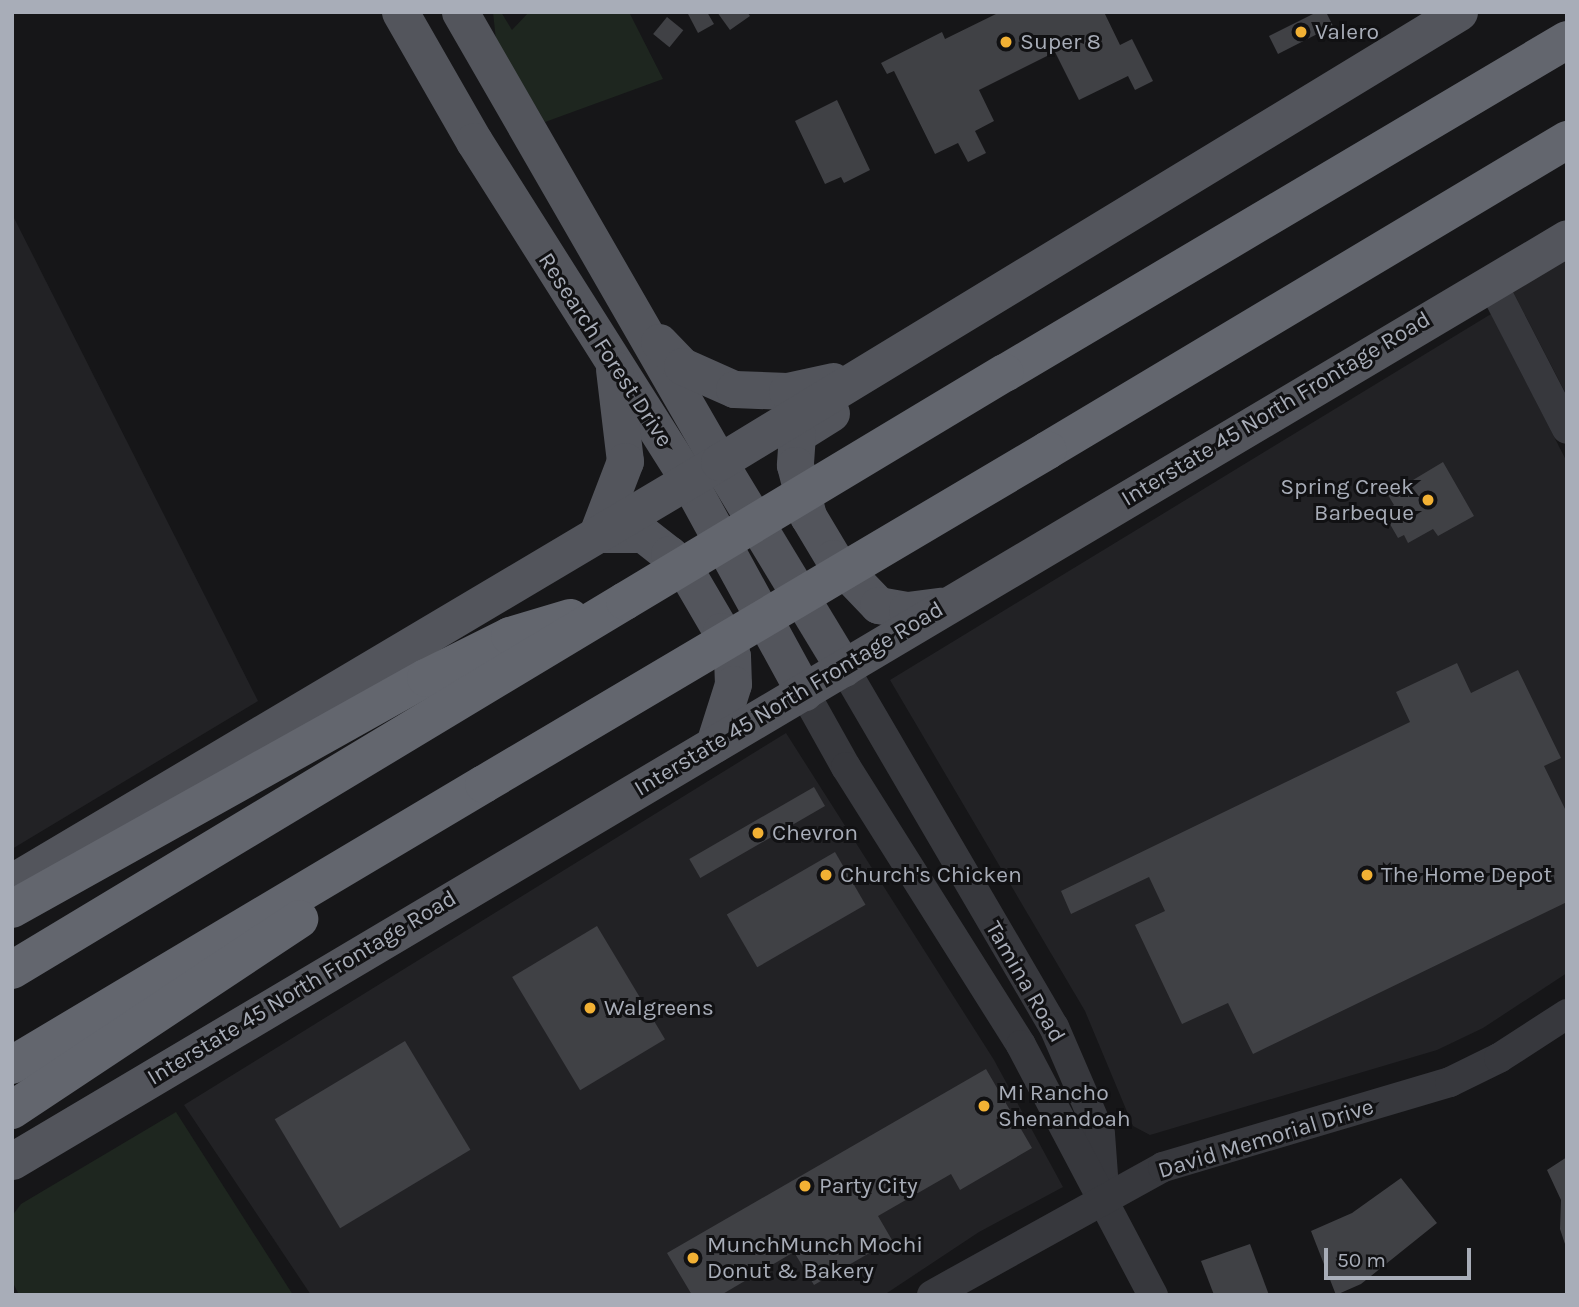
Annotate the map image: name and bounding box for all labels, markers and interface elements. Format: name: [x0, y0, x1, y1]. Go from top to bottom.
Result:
place label: Valero: [1315, 18, 1379, 46]
marker: Valero: [1293, 24, 1309, 40]
place label: Super 8: [1020, 28, 1101, 56]
marker: Super 8: [998, 34, 1014, 50]
street label: Research Forest Drive: [532, 248, 678, 452]
street label: Interstate 45 North Frontage Road: [1116, 306, 1436, 512]
place label: Spring Creek Barbeque: [1280, 473, 1414, 527]
marker: Spring Creek Barbeque: [1420, 492, 1436, 508]
street label: Interstate 45 North Frontage Road: [629, 596, 949, 802]
place label: Chevron: [772, 819, 858, 847]
marker: Chevron: [750, 825, 766, 841]
place label: Church's Chicken: [840, 861, 1022, 889]
place label: The Home Depot: [1381, 861, 1552, 889]
marker: Church's Chicken: [818, 867, 834, 883]
marker: The Home Depot: [1359, 867, 1375, 883]
street label: Interstate 45 North Frontage Road: [142, 885, 462, 1091]
street label: Tamina Road: [979, 916, 1071, 1048]
place label: Walgreens: [604, 994, 714, 1022]
marker: Walgreens: [582, 1000, 598, 1016]
place label: Mi Rancho Shenandoah: [998, 1079, 1131, 1133]
street label: David Memorial Drive: [1155, 1093, 1377, 1185]
marker: Mi Rancho Shenandoah: [976, 1098, 992, 1114]
place label: Party City: [819, 1172, 918, 1200]
marker: Party City: [797, 1178, 813, 1194]
place label: MunchMunch Mochi Donut & Bakery: [707, 1231, 923, 1285]
scale bar: [1327, 1234, 1474, 1278]
text: 50 m: [1337, 1248, 1386, 1272]
marker: MunchMunch Mochi Donut & Bakery: [685, 1250, 701, 1266]

